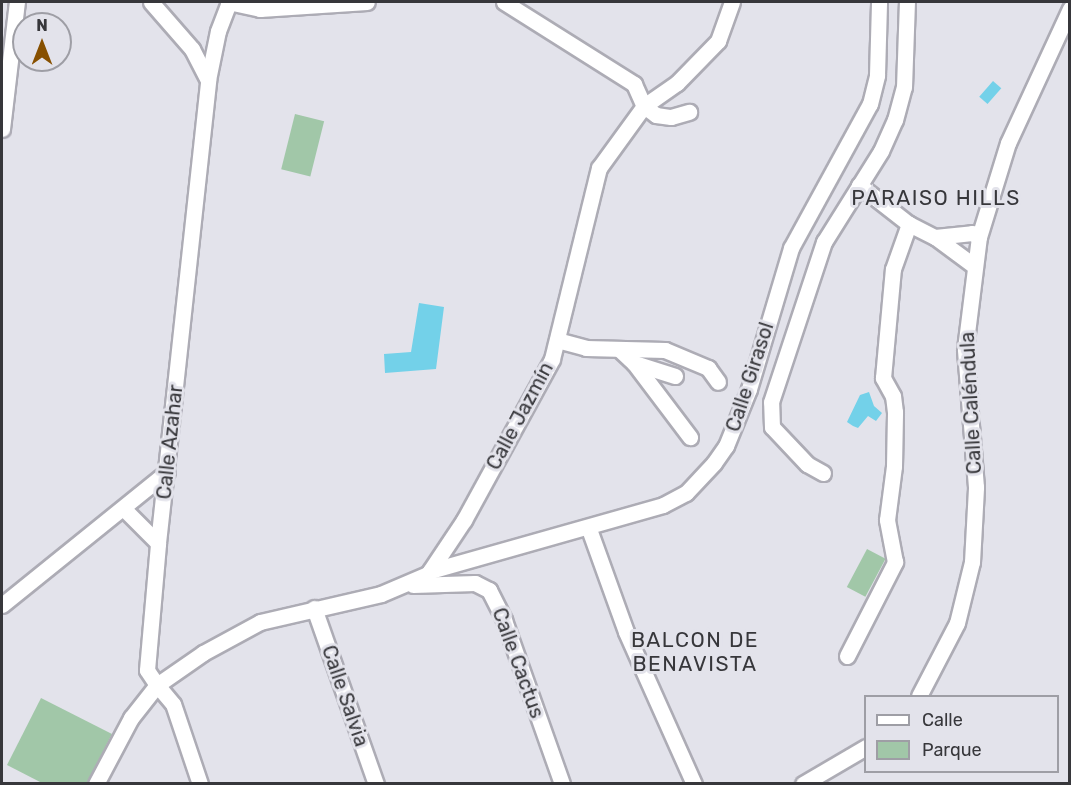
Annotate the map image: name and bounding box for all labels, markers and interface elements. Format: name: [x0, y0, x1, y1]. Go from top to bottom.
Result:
north arrow: [12, 12, 72, 72]
text: N: [36, 16, 48, 35]
district label: PARAISO HILLS: [851, 185, 1021, 211]
street label: Calle Girasol: [721, 319, 779, 435]
street label: Calle Caléndula: [955, 331, 987, 475]
street label: Calle Jazmín: [482, 358, 558, 474]
street label: Calle Azahar: [152, 383, 188, 501]
street label: Calle Cactus: [487, 605, 549, 721]
district label: BALCON DE BENAVISTA: [631, 627, 759, 677]
street label: Calle Salvia: [316, 642, 374, 750]
legend: [864, 695, 1059, 773]
text: Calle: [922, 709, 963, 731]
text: Parque: [922, 739, 982, 761]

